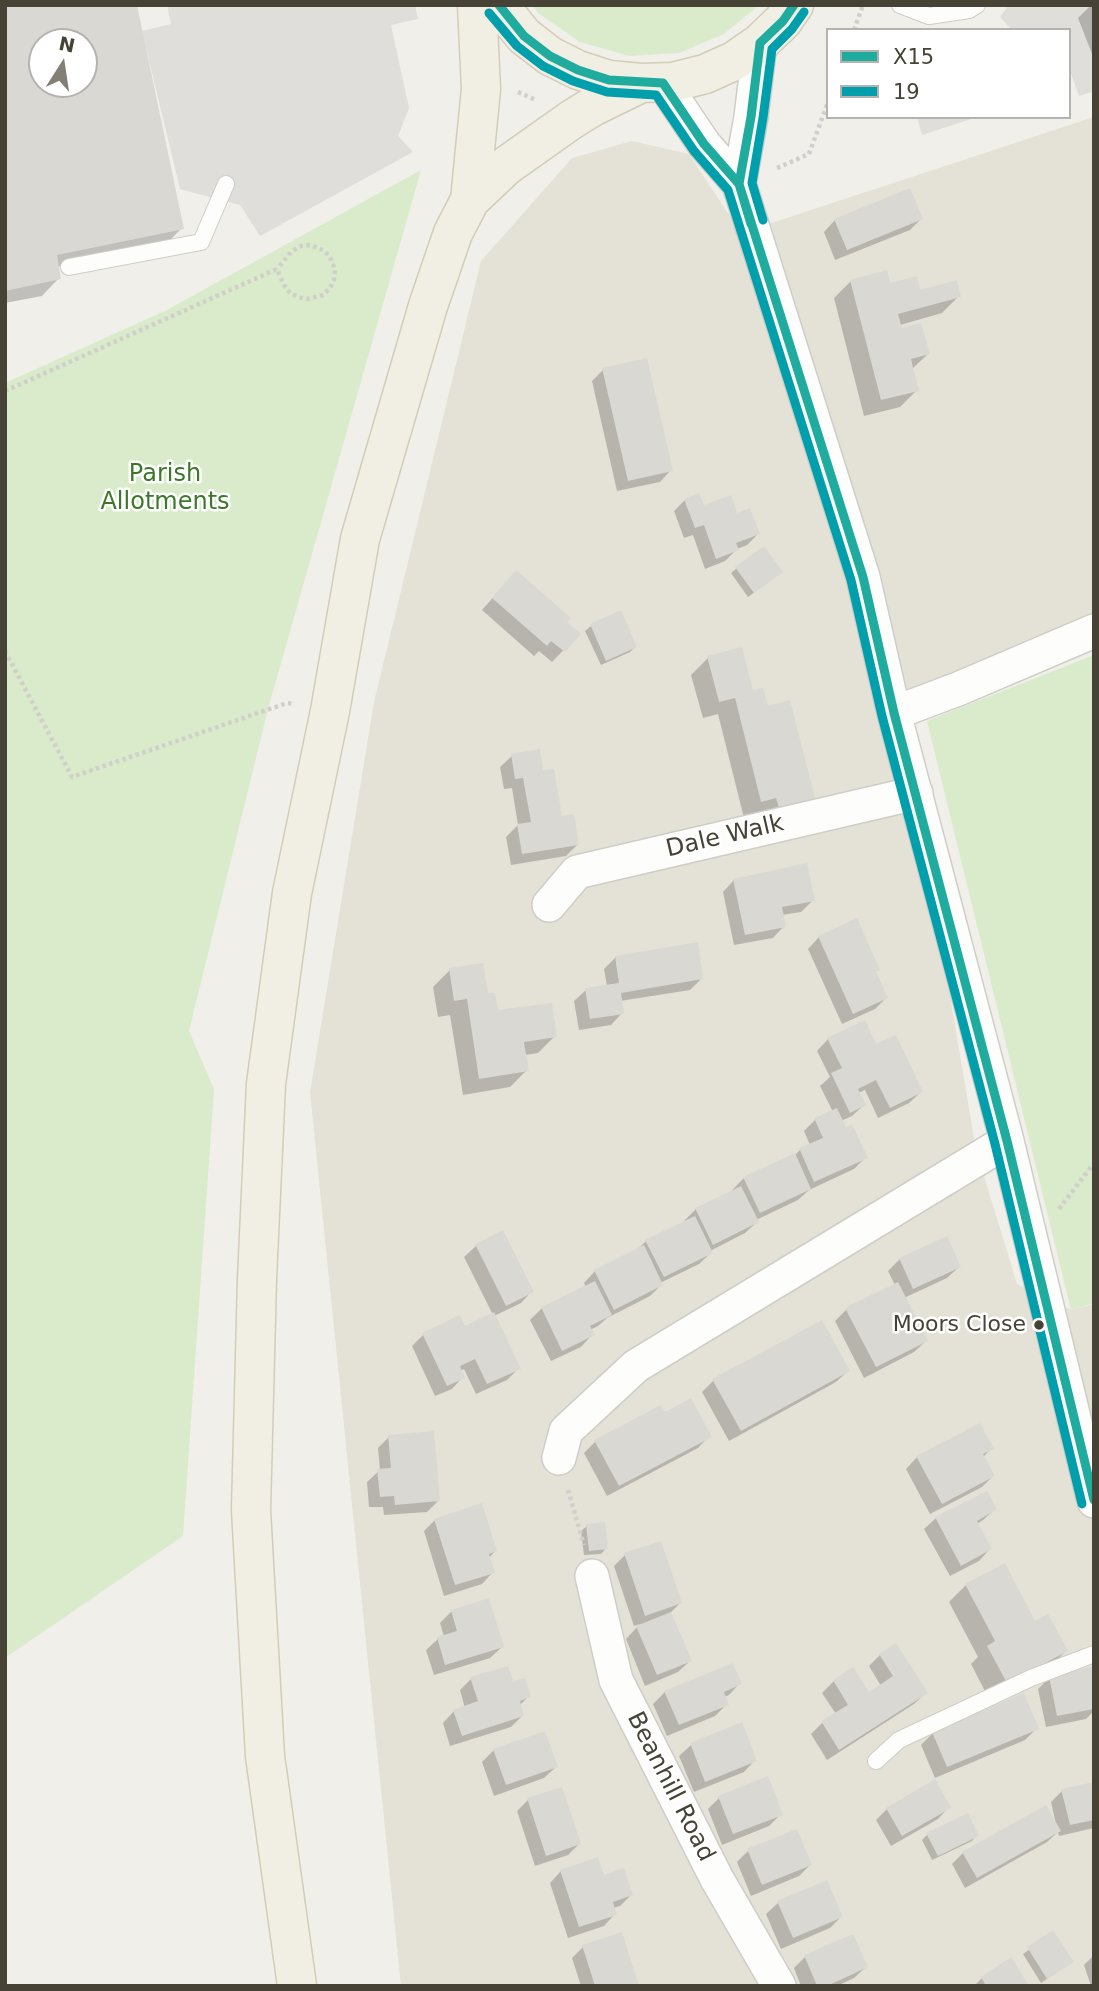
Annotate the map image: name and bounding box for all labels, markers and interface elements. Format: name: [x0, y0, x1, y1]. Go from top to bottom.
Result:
north arrow: [28, 28, 98, 98]
legend: [826, 28, 1071, 119]
text: N: [57, 32, 77, 57]
text: X15: [893, 45, 934, 69]
text: 19: [893, 80, 920, 104]
park label: Parish Allotments: [100, 461, 230, 517]
street label: Dale Walk: [663, 810, 787, 864]
place label: Moors Close: [893, 1312, 1026, 1338]
marker: Moors Close: [1032, 1318, 1046, 1332]
street label: Beanhill Road: [620, 1707, 720, 1867]

